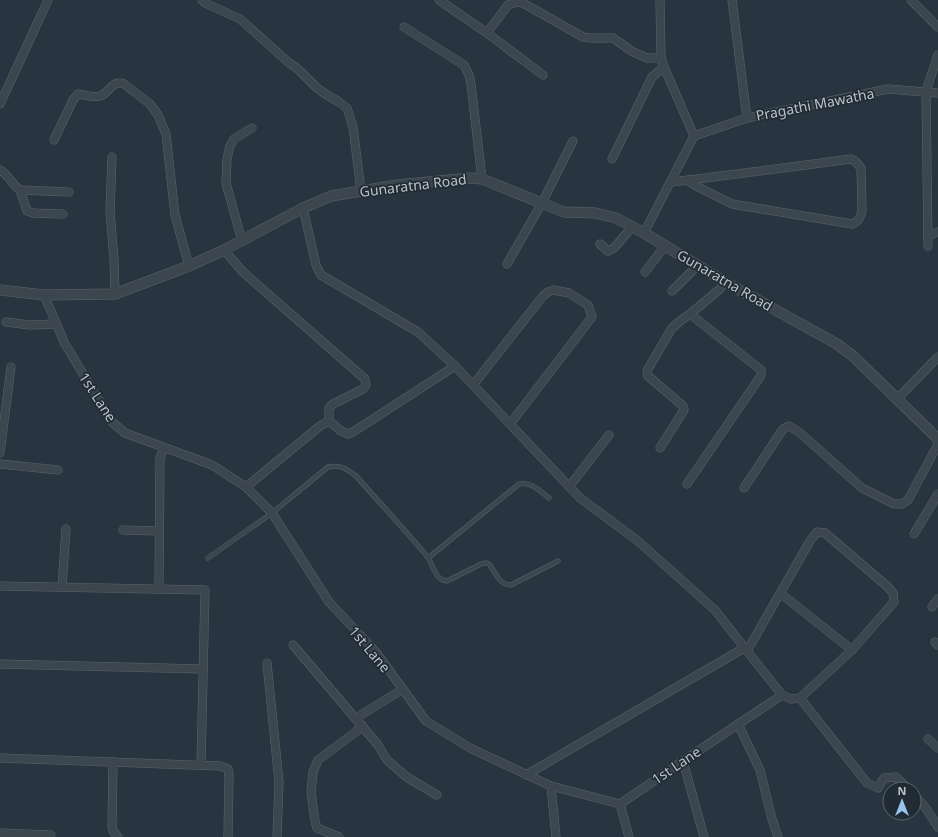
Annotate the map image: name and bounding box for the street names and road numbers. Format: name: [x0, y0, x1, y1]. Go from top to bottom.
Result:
street label: Pragathi Mawatha: [754, 83, 876, 125]
street label: Gunaratna Road: [358, 169, 468, 201]
street label: Gunaratna Road: [674, 245, 776, 315]
street label: 1st Lane: [75, 369, 121, 425]
street label: 1st Lane: [345, 622, 395, 676]
street label: 1st Lane: [648, 742, 704, 788]

